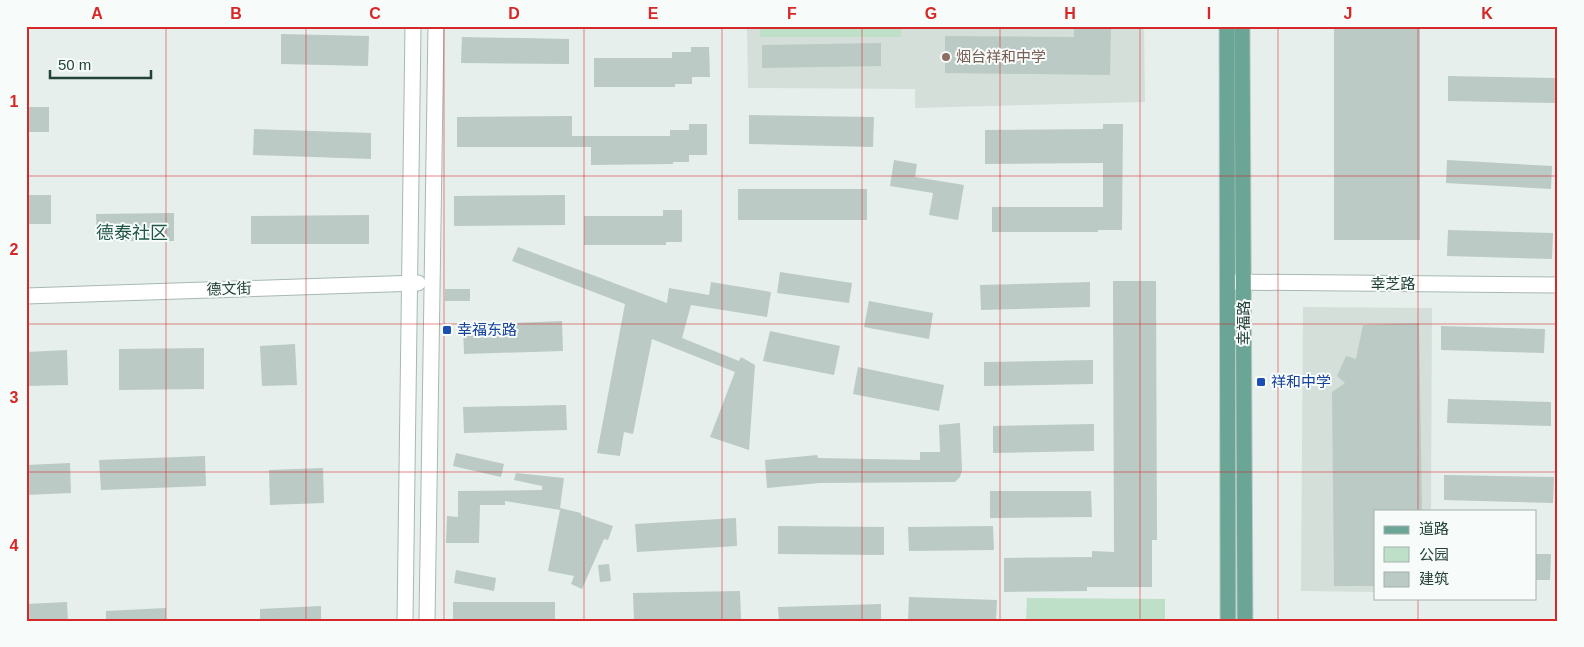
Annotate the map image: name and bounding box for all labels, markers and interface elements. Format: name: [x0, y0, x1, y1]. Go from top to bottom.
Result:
text: A: [91, 5, 103, 22]
text: B: [230, 5, 242, 22]
text: C: [369, 5, 381, 22]
text: D: [508, 5, 520, 22]
text: E: [648, 5, 659, 22]
text: F: [787, 5, 797, 22]
text: G: [925, 5, 937, 22]
text: H: [1064, 5, 1076, 22]
text: I: [1207, 5, 1211, 22]
text: J: [1344, 5, 1352, 22]
text: K: [1481, 5, 1493, 22]
scale bar: [50, 48, 151, 80]
place label: 烟台祥和中学: [956, 48, 1046, 65]
marker: 烟台祥和中学: [940, 51, 952, 63]
text: 50 m: [58, 56, 91, 73]
text: 1: [10, 93, 19, 110]
district label: 德泰社区: [96, 223, 168, 243]
text: 2: [10, 241, 19, 258]
street label: 幸芝路: [1370, 275, 1416, 292]
street label: 德文街: [206, 279, 252, 298]
street label: 幸福路: [1235, 300, 1252, 346]
place label: 幸福东路: [457, 321, 517, 338]
marker: 幸福东路: [441, 324, 453, 336]
place label: 祥和中学: [1271, 373, 1331, 390]
marker: 祥和中学: [1255, 376, 1267, 388]
text: 3: [10, 389, 19, 406]
legend: [1374, 510, 1536, 600]
text: 道路: [1419, 520, 1449, 537]
text: 4: [10, 537, 19, 554]
text: 公园: [1419, 546, 1449, 563]
text: 建筑: [1419, 570, 1449, 587]

